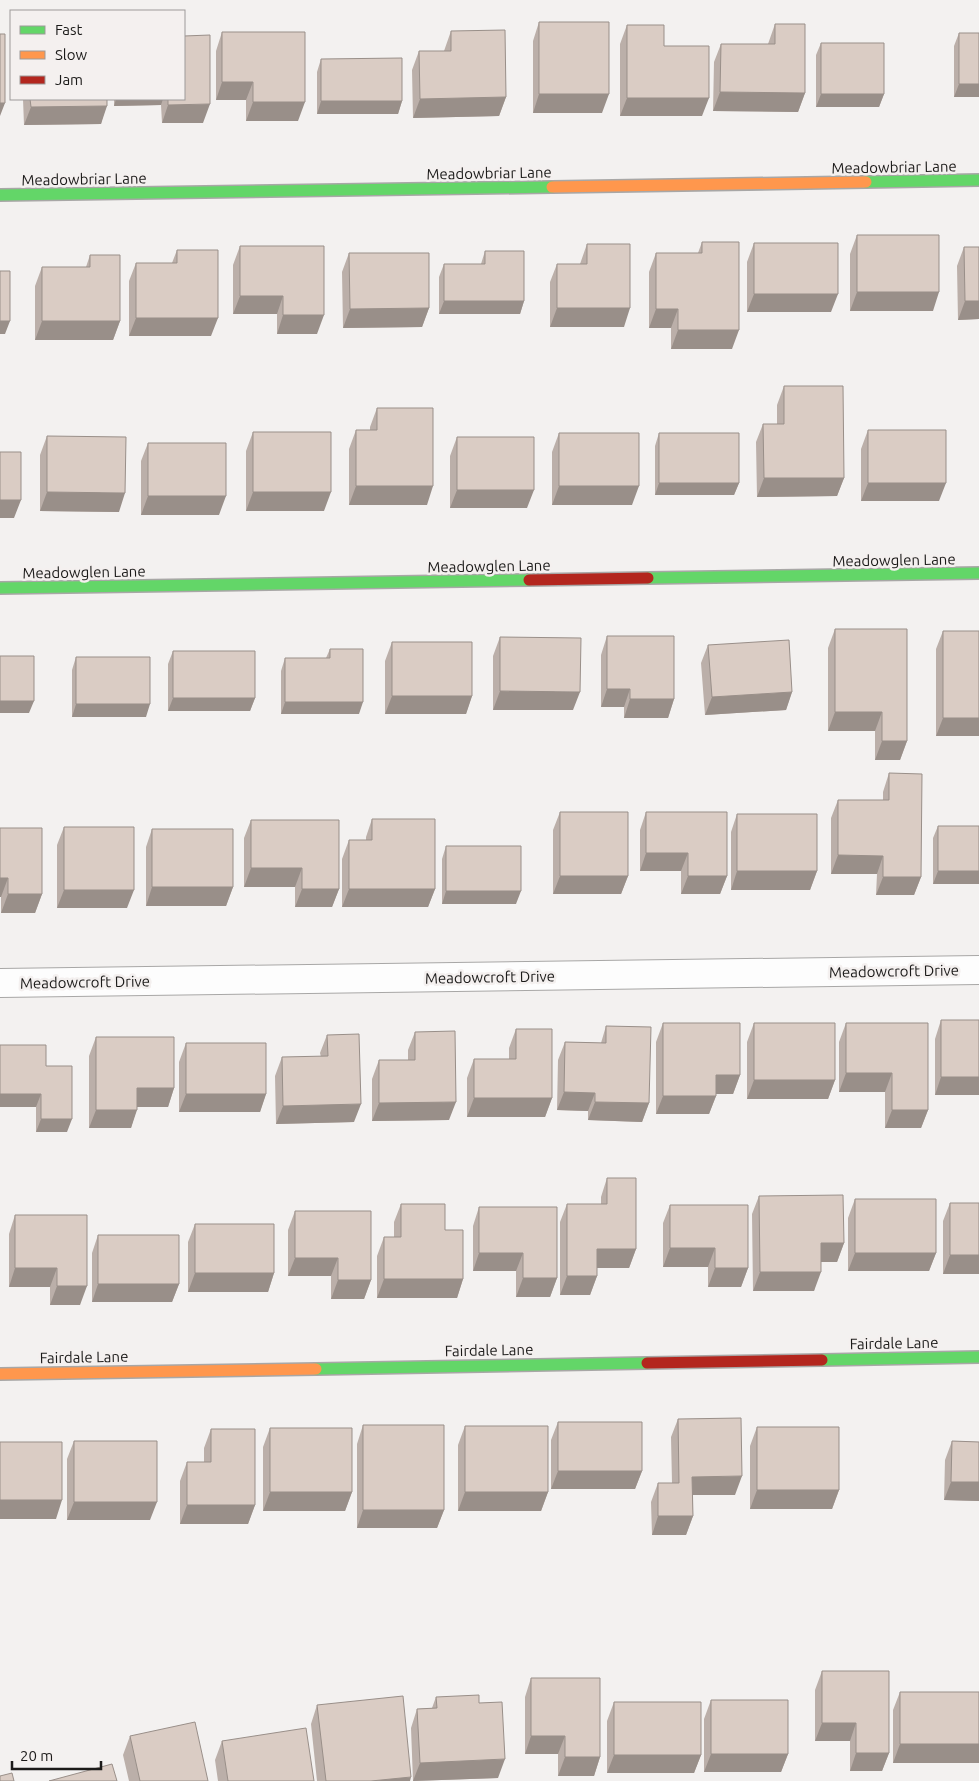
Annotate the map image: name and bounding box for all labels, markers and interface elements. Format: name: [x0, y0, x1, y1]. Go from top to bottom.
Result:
legend: [10, 10, 185, 100]
text: Fast: [55, 21, 83, 38]
text: Slow: [55, 46, 88, 63]
text: Jam: [55, 71, 83, 88]
street label: Meadowbriar Lane: [831, 157, 957, 177]
street label: Meadowbriar Lane: [426, 163, 552, 183]
street label: Meadowbriar Lane: [21, 169, 147, 189]
street label: Meadowglen Lane: [832, 550, 956, 570]
street label: Meadowglen Lane: [427, 556, 551, 576]
street label: Meadowglen Lane: [22, 562, 146, 582]
street label: Meadowcroft Drive: [829, 961, 959, 981]
street label: Meadowcroft Drive: [425, 967, 555, 987]
street label: Meadowcroft Drive: [20, 972, 150, 992]
street label: Fairdale Lane: [850, 1334, 938, 1352]
street label: Fairdale Lane: [445, 1341, 533, 1359]
street label: Fairdale Lane: [40, 1348, 128, 1366]
scale bar: [12, 1738, 101, 1770]
text: 20 m: [20, 1747, 53, 1764]

